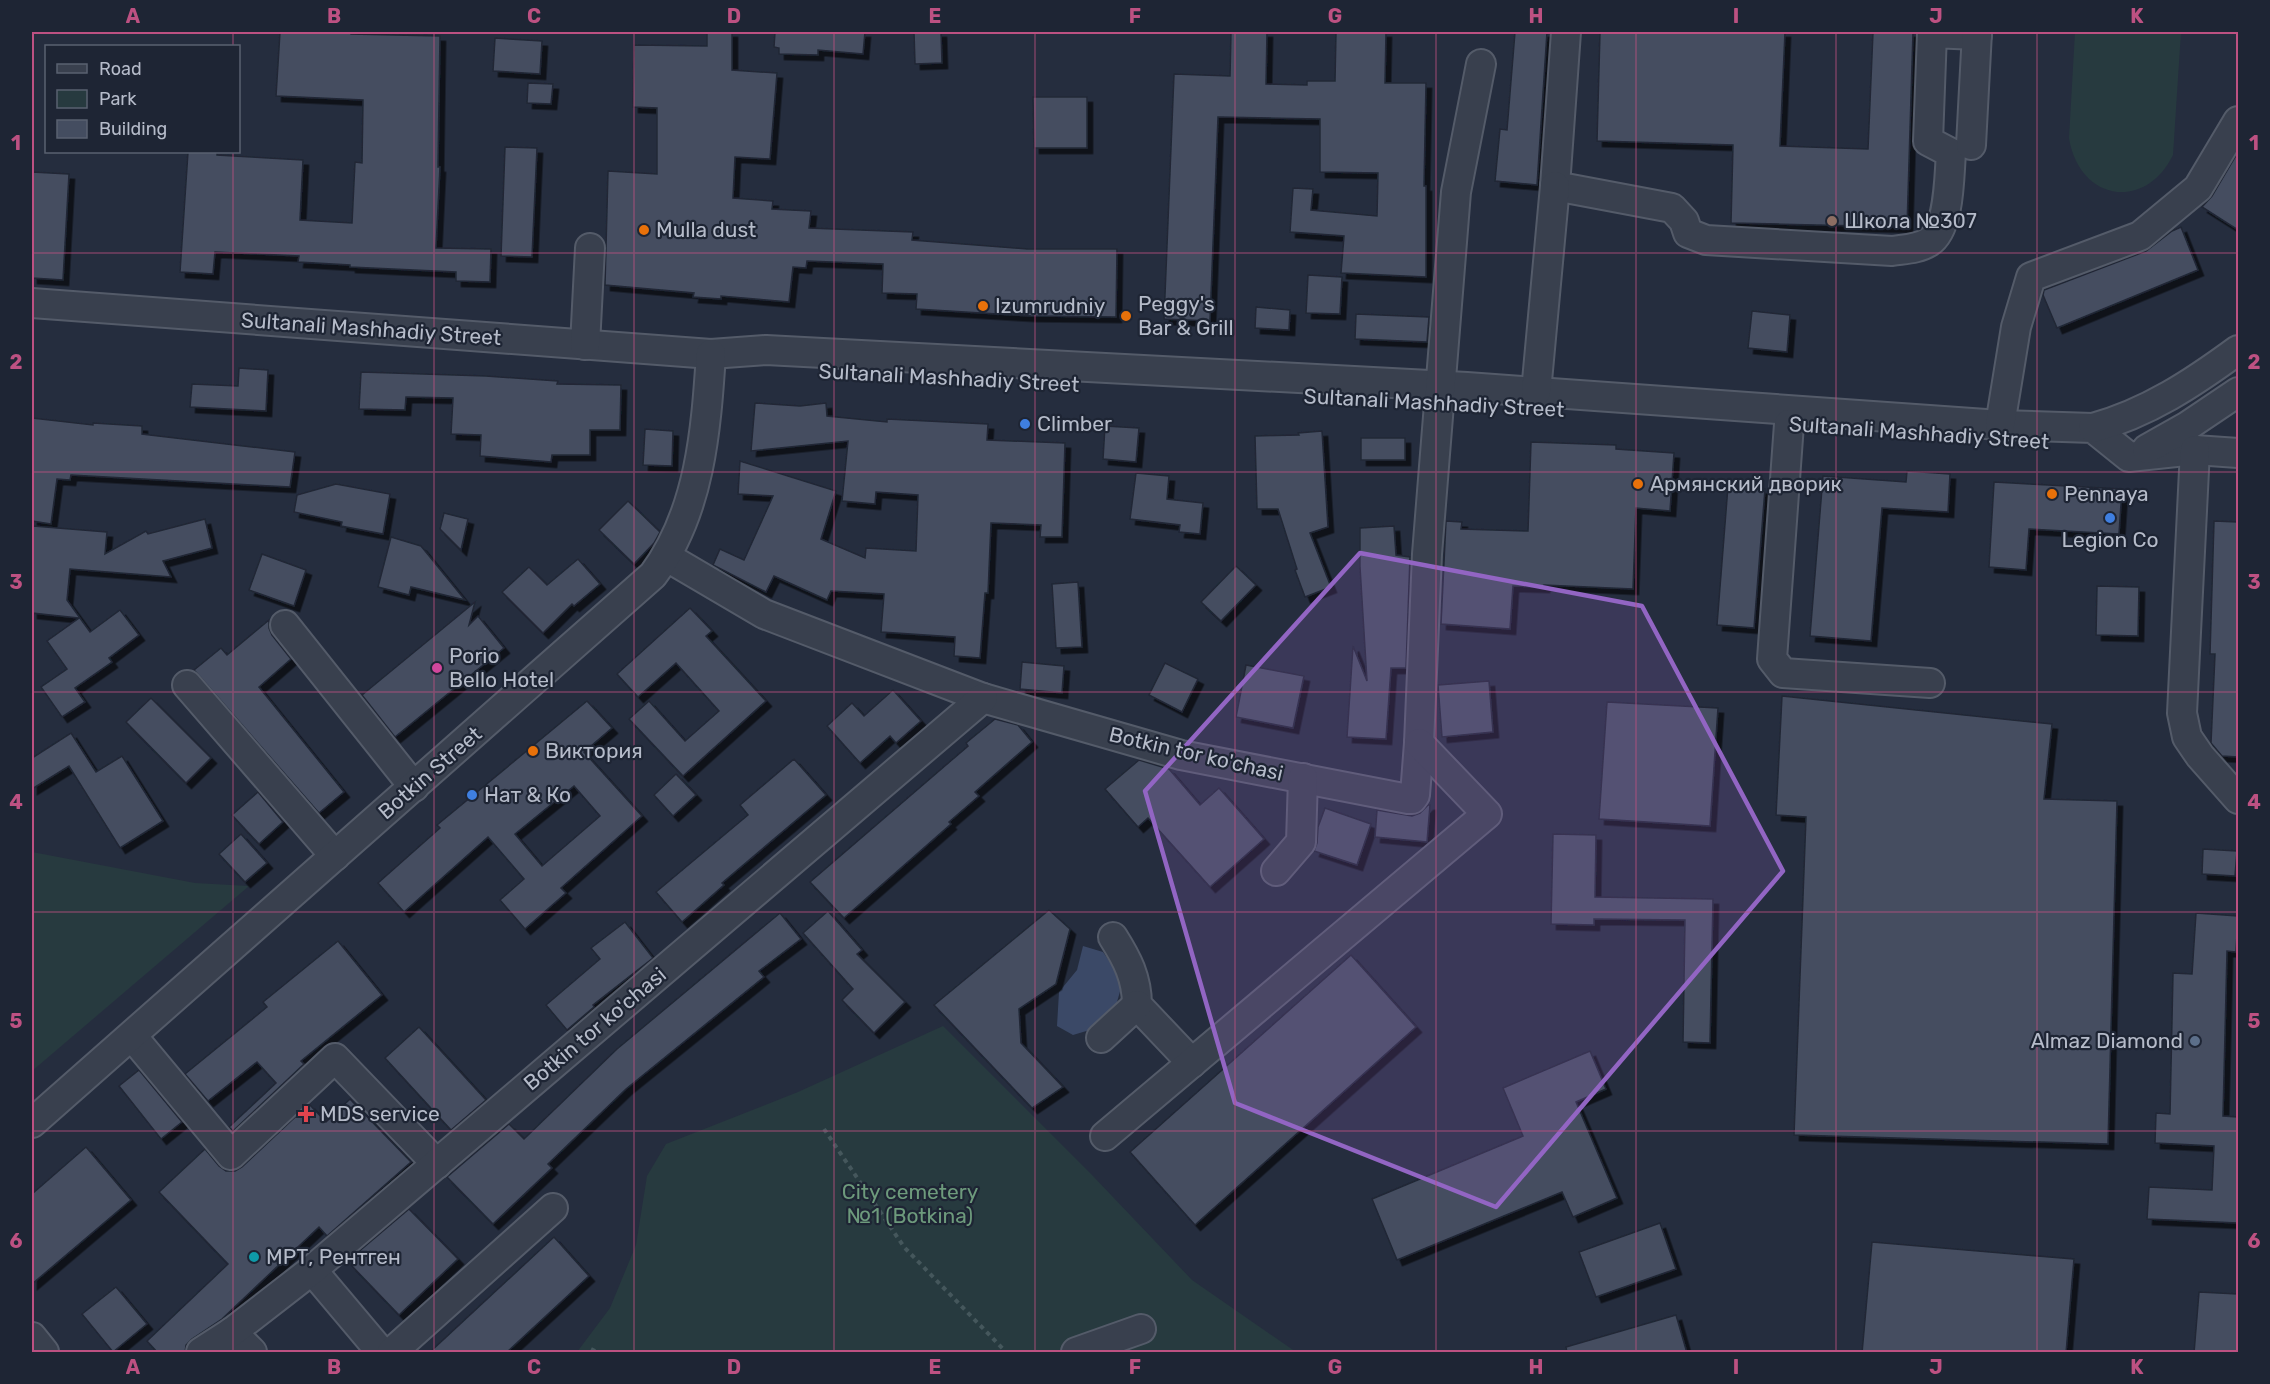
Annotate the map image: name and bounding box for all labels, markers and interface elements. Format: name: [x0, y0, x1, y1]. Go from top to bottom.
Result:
text: A: [126, 4, 141, 28]
text: B: [327, 4, 341, 28]
text: C: [527, 4, 541, 28]
text: D: [727, 4, 741, 28]
text: E: [929, 4, 941, 28]
text: F: [1129, 4, 1141, 28]
text: G: [1328, 4, 1342, 28]
text: H: [1529, 4, 1543, 28]
text: I: [1733, 4, 1739, 28]
text: J: [1929, 4, 1943, 28]
text: K: [2130, 4, 2144, 28]
legend: [45, 45, 240, 153]
text: Road: [99, 58, 142, 80]
text: Park: [99, 88, 137, 110]
text: Building: [99, 118, 167, 140]
text: 1: [11, 131, 21, 155]
text: 1: [2249, 131, 2259, 155]
place label: Школа №307: [1844, 208, 1977, 233]
marker: Школа №307: [1825, 214, 1839, 228]
place label: Mulla dust: [656, 217, 756, 242]
marker: Mulla dust: [637, 223, 651, 237]
place label: Peggy's Bar & Grill: [1138, 291, 1234, 340]
place label: Izumrudniy: [995, 293, 1106, 318]
marker: Izumrudniy: [976, 299, 990, 313]
street label: Sultаnali Mashhadiy Street: [240, 307, 502, 350]
marker: Peggy's Bar & Grill: [1119, 309, 1133, 323]
text: 2: [10, 350, 23, 374]
text: 2: [2248, 350, 2261, 374]
street label: Sultаnali Mashhadiy Street: [818, 358, 1080, 397]
street label: Sultаnali Mashhadiy Street: [1303, 383, 1565, 422]
place label: Climber: [1037, 411, 1112, 436]
street label: Sultаnali Mashhadiy Street: [1788, 411, 2050, 454]
marker: Climber: [1018, 417, 1032, 431]
place label: Армянский дворик: [1650, 471, 1842, 496]
marker: Армянский дворик: [1631, 477, 1645, 491]
place label: Pennaya: [2064, 481, 2149, 506]
marker: Pennaya: [2045, 487, 2059, 501]
marker: Legion Co: [2103, 511, 2117, 525]
place label: Legion Co: [2062, 527, 2158, 552]
text: 3: [9, 570, 23, 594]
text: 3: [2247, 570, 2261, 594]
place label: Porio Bello Hotel: [449, 643, 554, 692]
marker: Porio Bello Hotel: [430, 661, 444, 675]
street label: Botkin Street: [373, 721, 486, 824]
street label: Botkin tor ko'chasi: [1107, 721, 1286, 786]
place label: Виктория: [545, 738, 643, 763]
marker: Виктория: [526, 744, 540, 758]
place label: Нат & Ко: [484, 782, 571, 807]
marker: Нат & Ко: [465, 788, 479, 802]
text: 4: [9, 790, 23, 814]
text: 4: [2247, 790, 2261, 814]
street label: Botkin tor ko'chasi: [518, 962, 671, 1095]
text: 5: [10, 1009, 23, 1033]
text: 5: [2248, 1009, 2261, 1033]
place label: Almaz Diamond: [2031, 1028, 2183, 1053]
marker: Almaz Diamond: [2188, 1034, 2202, 1048]
place label: MDS service: [320, 1101, 440, 1126]
marker: MDS service: [297, 1105, 315, 1123]
park label: City cemetery №1 (Botkina): [842, 1179, 979, 1228]
text: 6: [9, 1229, 23, 1253]
text: 6: [2247, 1229, 2261, 1253]
place label: МРТ, Рентген: [266, 1244, 401, 1269]
marker: МРТ, Рентген: [247, 1250, 261, 1264]
text: A: [126, 1355, 141, 1379]
text: B: [327, 1355, 341, 1379]
text: C: [527, 1355, 541, 1379]
text: D: [727, 1355, 741, 1379]
text: E: [929, 1355, 941, 1379]
text: F: [1129, 1355, 1141, 1379]
text: G: [1328, 1355, 1342, 1379]
text: H: [1529, 1355, 1543, 1379]
text: I: [1733, 1355, 1739, 1379]
text: J: [1929, 1355, 1943, 1379]
text: K: [2130, 1355, 2144, 1379]

